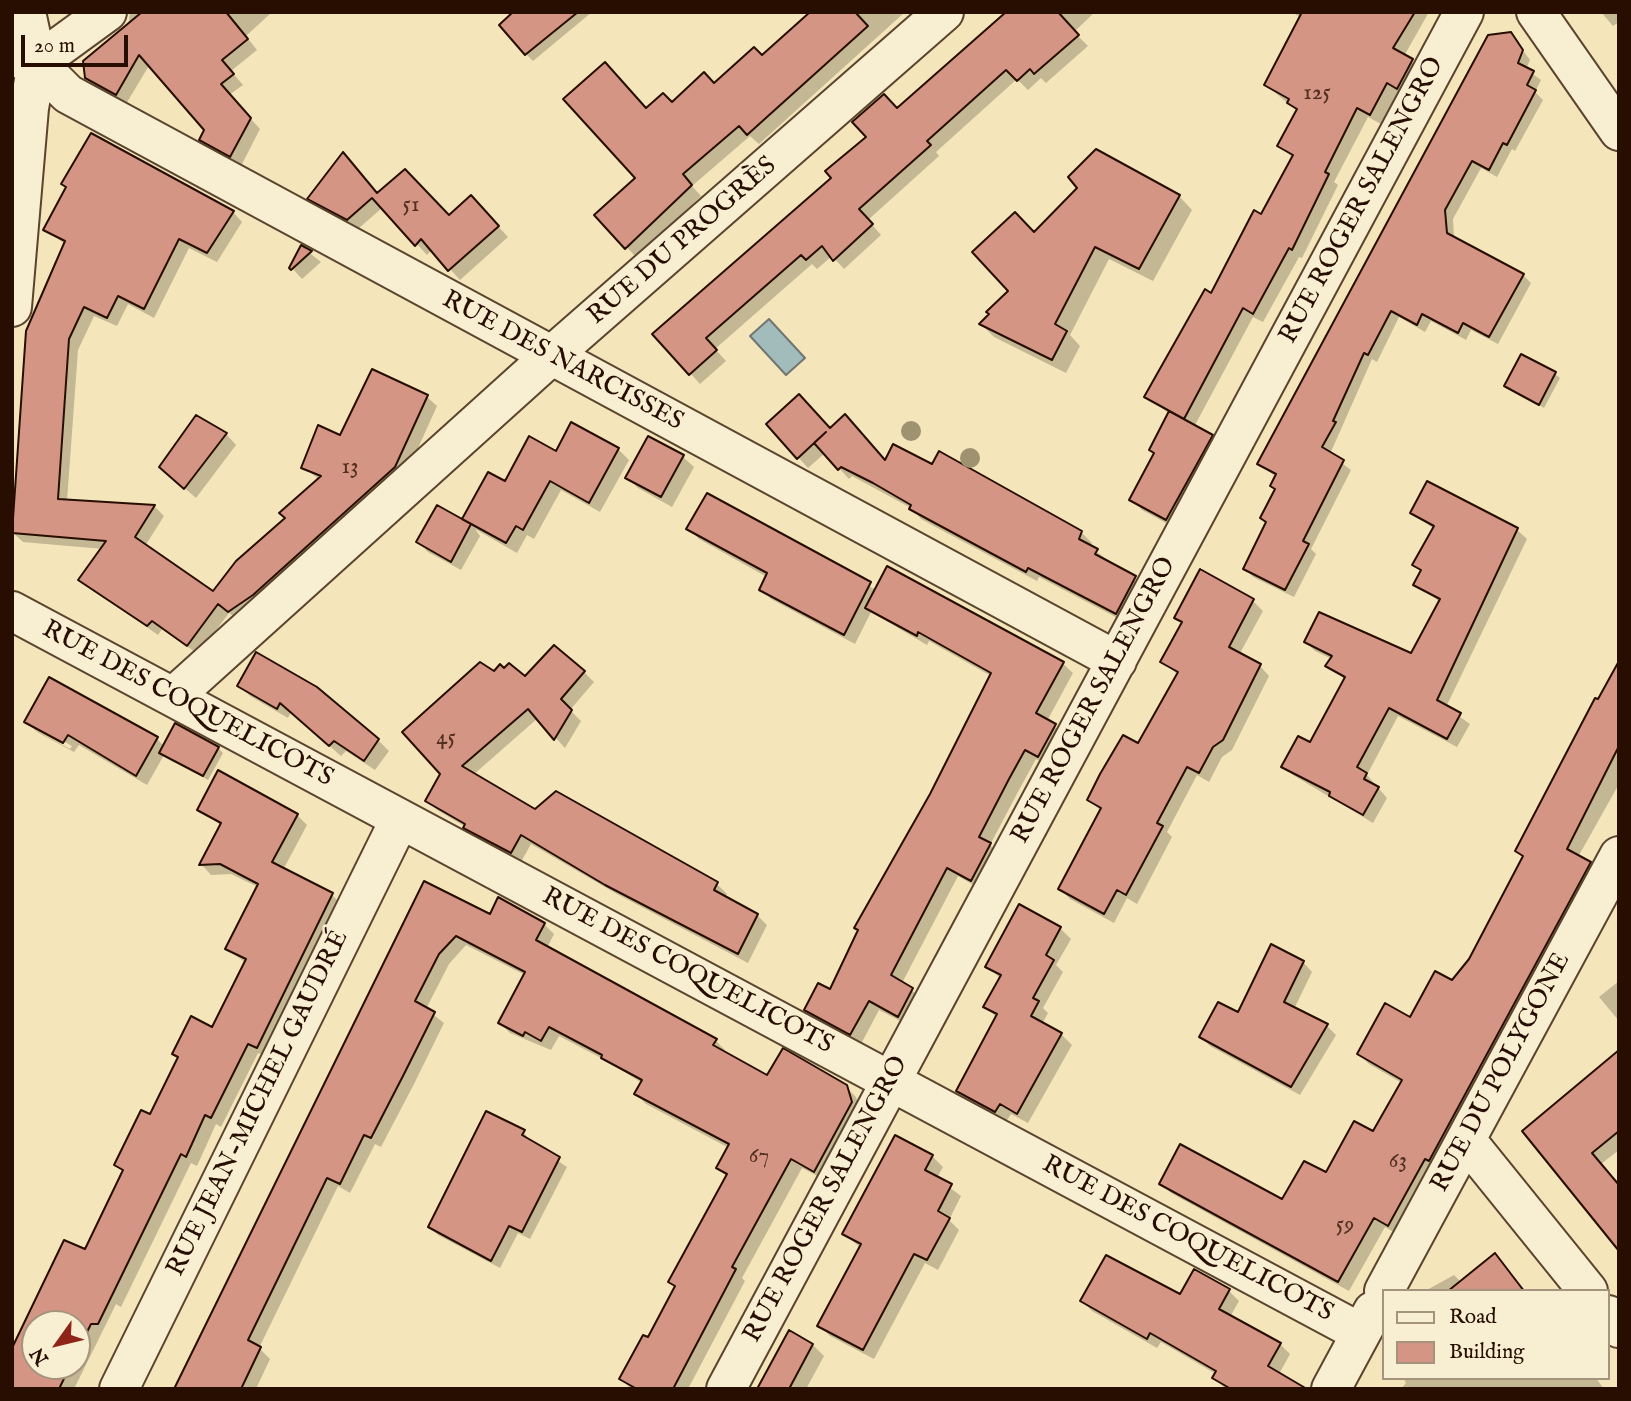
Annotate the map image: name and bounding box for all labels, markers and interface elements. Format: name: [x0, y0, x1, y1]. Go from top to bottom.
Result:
scale bar: [24, 21, 131, 65]
text: 20 m: [34, 33, 75, 60]
street label: RUE ROGER SALENGRO: [1274, 52, 1452, 350]
house number: 125: [1303, 80, 1331, 108]
street label: RUE DU PROGRÈS: [582, 151, 784, 333]
house number: 51: [403, 192, 419, 220]
street label: RUE DES NARCISSES: [436, 285, 688, 439]
house number: 13: [341, 454, 359, 482]
street label: RUE ROGER SALENGRO: [1006, 552, 1184, 850]
street label: RUE DES COQUELICOTS: [36, 615, 338, 795]
house number: 45: [436, 725, 456, 753]
street label: RUE DES COQUELICOTS: [536, 882, 838, 1062]
street label: RUE JEAN-MICHEL GAUDRÉ: [161, 926, 357, 1282]
street label: RUE DU POLYGONE: [1426, 948, 1578, 1198]
street label: RUE ROGER SALENGRO: [738, 1051, 916, 1349]
house number: 67: [749, 1143, 769, 1171]
house number: 63: [1389, 1148, 1407, 1176]
street label: RUE DES COQUELICOTS: [1036, 1150, 1338, 1330]
house number: 59: [1336, 1212, 1354, 1240]
legend: [1382, 1289, 1610, 1380]
text: Road: [1449, 1304, 1496, 1331]
north arrow: [21, 1310, 91, 1380]
text: Building: [1449, 1339, 1524, 1366]
text: N: [26, 1342, 55, 1369]

